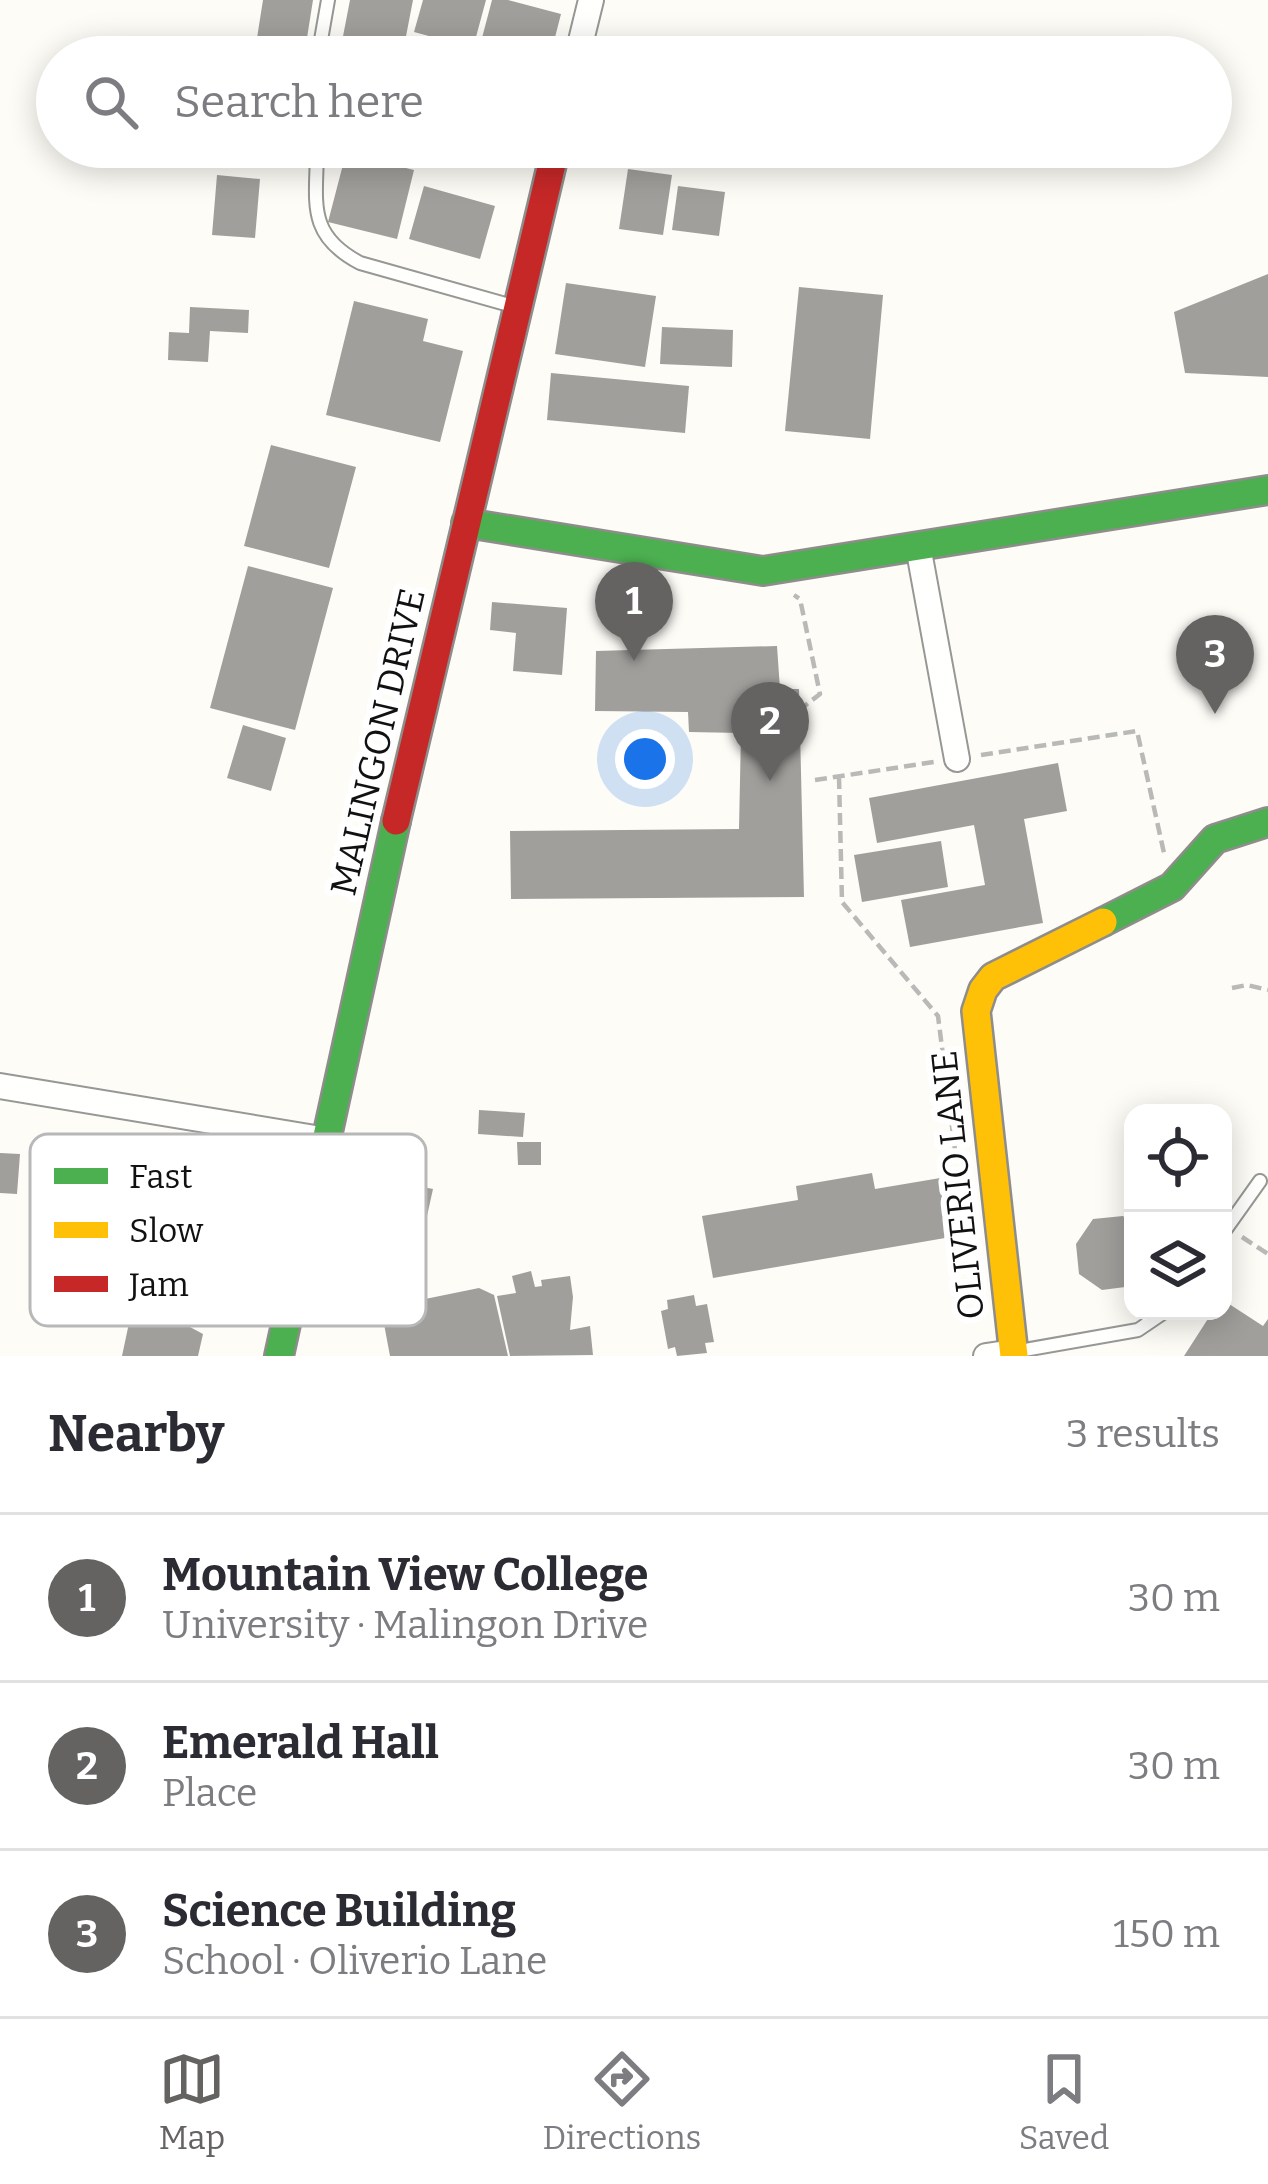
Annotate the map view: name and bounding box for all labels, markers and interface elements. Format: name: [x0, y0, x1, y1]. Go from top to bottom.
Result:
search box: [36, 36, 1232, 168]
icon: search: [78, 69, 144, 135]
text: Search here: [174, 75, 424, 129]
pin: 1: [595, 562, 673, 661]
street label: MALINGON DRIVE: [321, 584, 435, 900]
pin: 3: [1176, 615, 1254, 714]
pin: 2: [731, 682, 809, 781]
your location: [615, 729, 675, 789]
street label: OLIVERIO LANE: [922, 1048, 994, 1322]
map controls: [1124, 1104, 1232, 1320]
button: locate: [1124, 1104, 1232, 1212]
legend: [30, 1134, 426, 1326]
text: Fast: [129, 1157, 192, 1197]
text: Slow: [129, 1211, 204, 1251]
button: layers: [1124, 1212, 1232, 1320]
text: Jam: [128, 1265, 189, 1305]
text: Nearby: [48, 1403, 224, 1465]
text: 3 results: [1066, 1411, 1220, 1457]
text: Mountain View College: [162, 1548, 648, 1602]
text: 1: [79, 1575, 95, 1621]
text: 30 m: [1128, 1575, 1220, 1621]
text: University · Malingon Drive: [162, 1602, 648, 1648]
text: Emerald Hall: [162, 1716, 439, 1770]
text: 2: [76, 1743, 98, 1789]
text: 30 m: [1128, 1743, 1220, 1789]
text: Place: [162, 1770, 257, 1816]
text: Science Building: [162, 1884, 516, 1938]
text: 3: [76, 1911, 98, 1957]
text: 150 m: [1113, 1911, 1220, 1957]
text: School · Oliverio Lane: [162, 1938, 547, 1984]
tab: Map: [159, 2046, 225, 2158]
tab: Directions: [543, 2046, 701, 2158]
tab: Saved: [1019, 2046, 1109, 2158]

